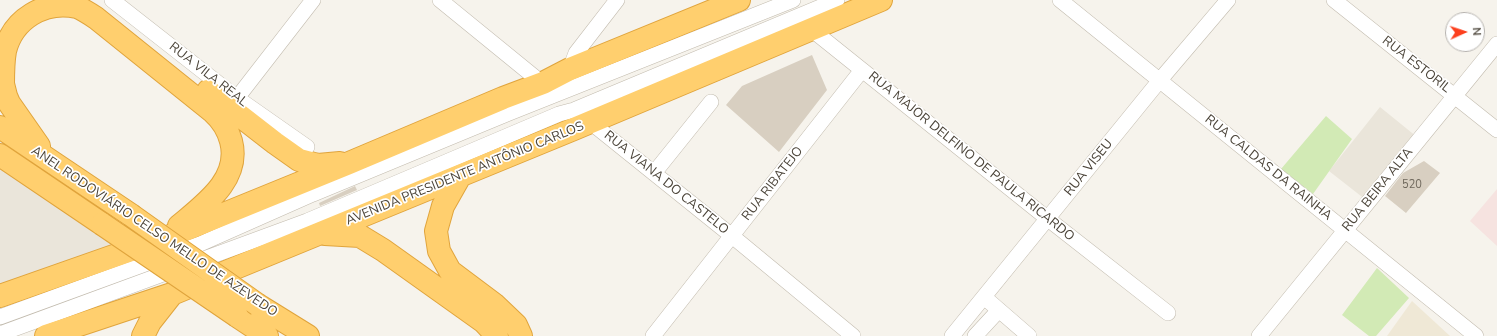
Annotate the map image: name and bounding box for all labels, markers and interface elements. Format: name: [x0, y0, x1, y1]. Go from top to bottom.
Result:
north arrow: [1445, 12, 1485, 52]
text: N: [1469, 27, 1484, 36]
street label: RUA ESTORIL: [1379, 33, 1453, 97]
street label: RUA VILA REAL: [166, 39, 250, 111]
street label: RUA MAJOR DELFINO DE PAULA RICARDO: [865, 69, 1077, 245]
street label: RUA CALDAS DA RAINHA: [1201, 112, 1335, 224]
street label: AVENIDA PRESIDENTE ANTÔNIO CARLOS: [344, 119, 586, 229]
street label: RUA VIANA DO CASTELO: [601, 128, 731, 238]
street label: RUA VISEU: [1061, 137, 1117, 199]
street label: ANEL RODOVIÁRIO CELSO MELLO DE AZEVEDO: [28, 143, 280, 321]
street label: RUA RIBATEJO: [739, 144, 807, 224]
street label: RUA BEIRA ALTA: [1339, 145, 1417, 235]
house number: 520: [1402, 178, 1422, 192]

